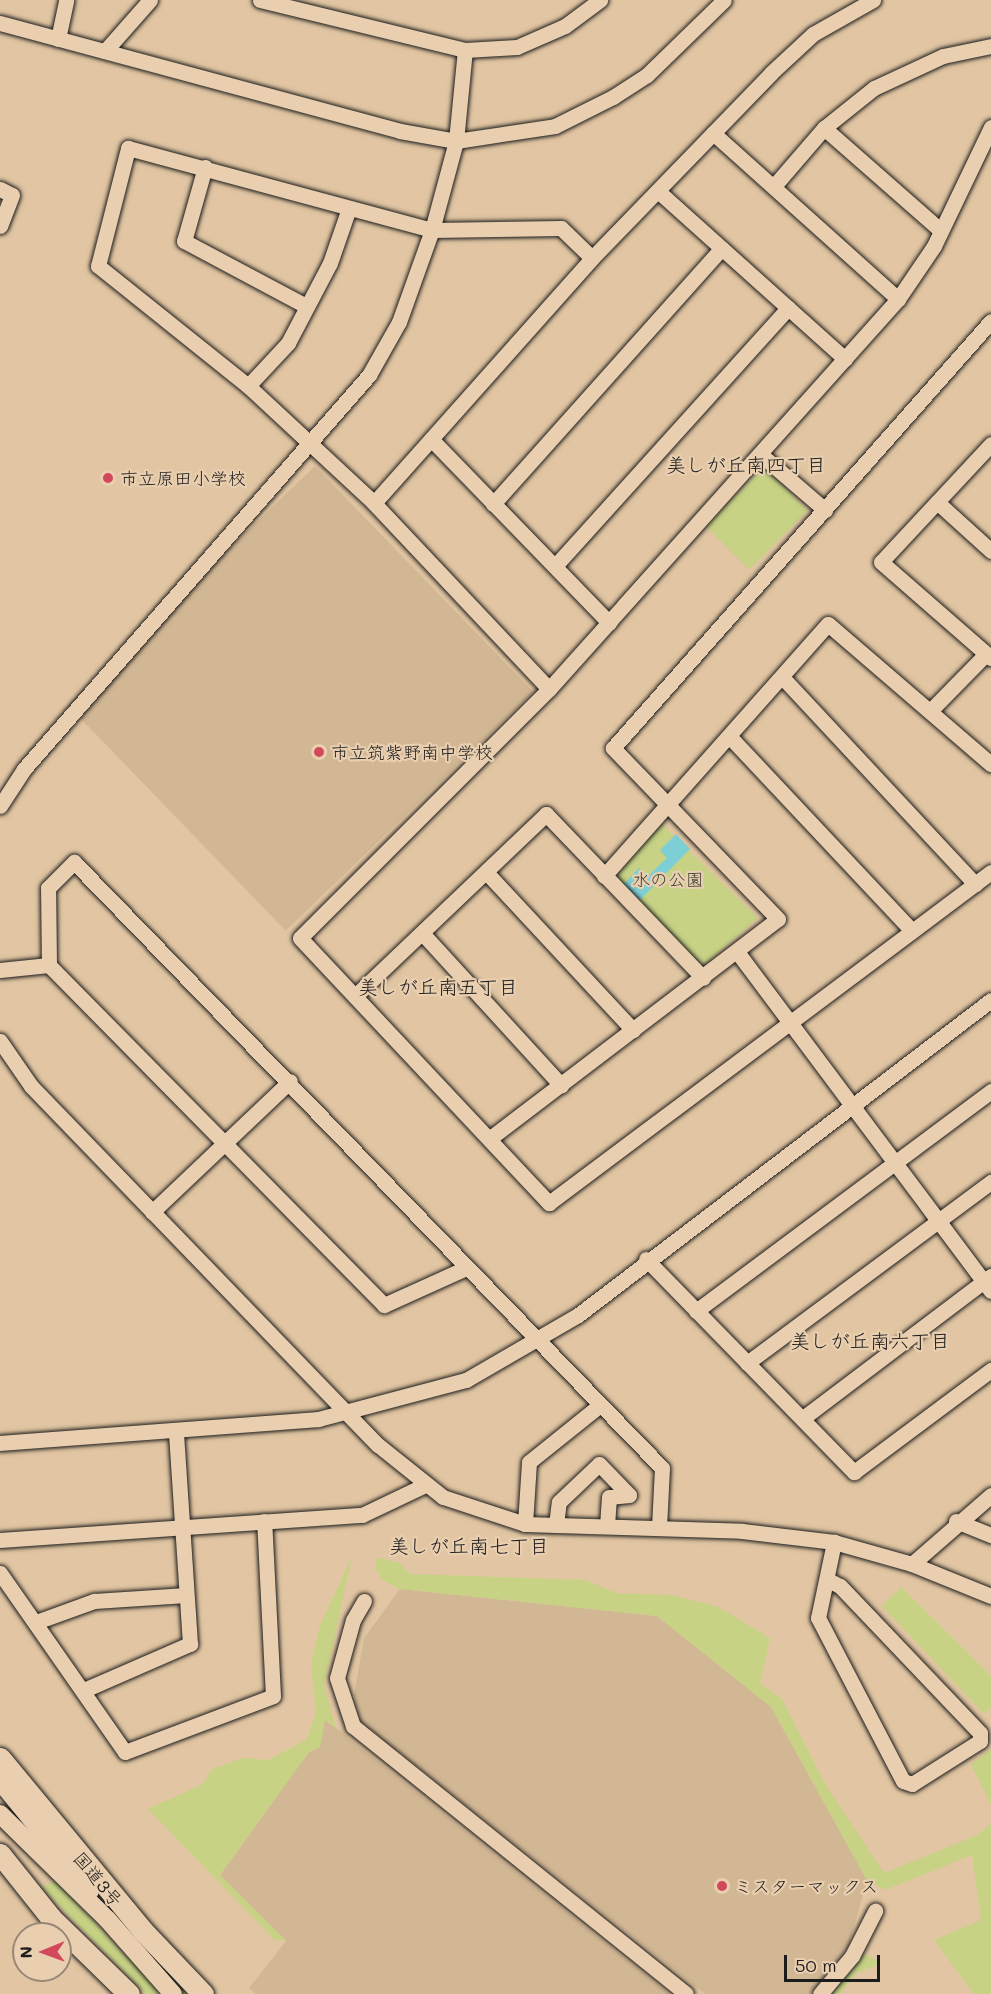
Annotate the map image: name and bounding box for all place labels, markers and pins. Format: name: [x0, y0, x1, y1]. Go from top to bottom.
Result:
place label: 市立原田小学校: [120, 467, 246, 489]
marker: 市立原田小学校: [101, 471, 115, 485]
place label: 市立筑紫野南中学校: [331, 741, 493, 763]
marker: 市立筑紫野南中学校: [312, 745, 326, 759]
place label: ミスターマックス: [734, 1875, 878, 1897]
marker: ミスターマックス: [715, 1879, 729, 1893]

